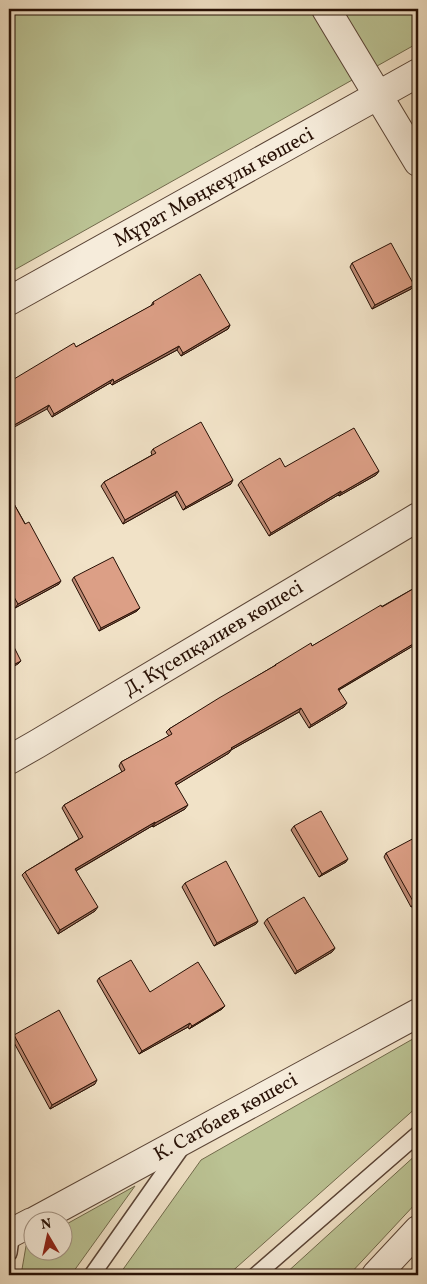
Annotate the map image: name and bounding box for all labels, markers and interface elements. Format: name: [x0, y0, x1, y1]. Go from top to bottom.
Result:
street label: Мұрат Мөңкеұлы көшесі: [109, 121, 319, 255]
street label: Д. Күсепқалиев көшесі: [119, 574, 309, 704]
street label: К. Сатбаев көшесі: [149, 1067, 303, 1169]
north arrow: [22, 1212, 72, 1262]
text: N: [40, 1214, 53, 1235]

